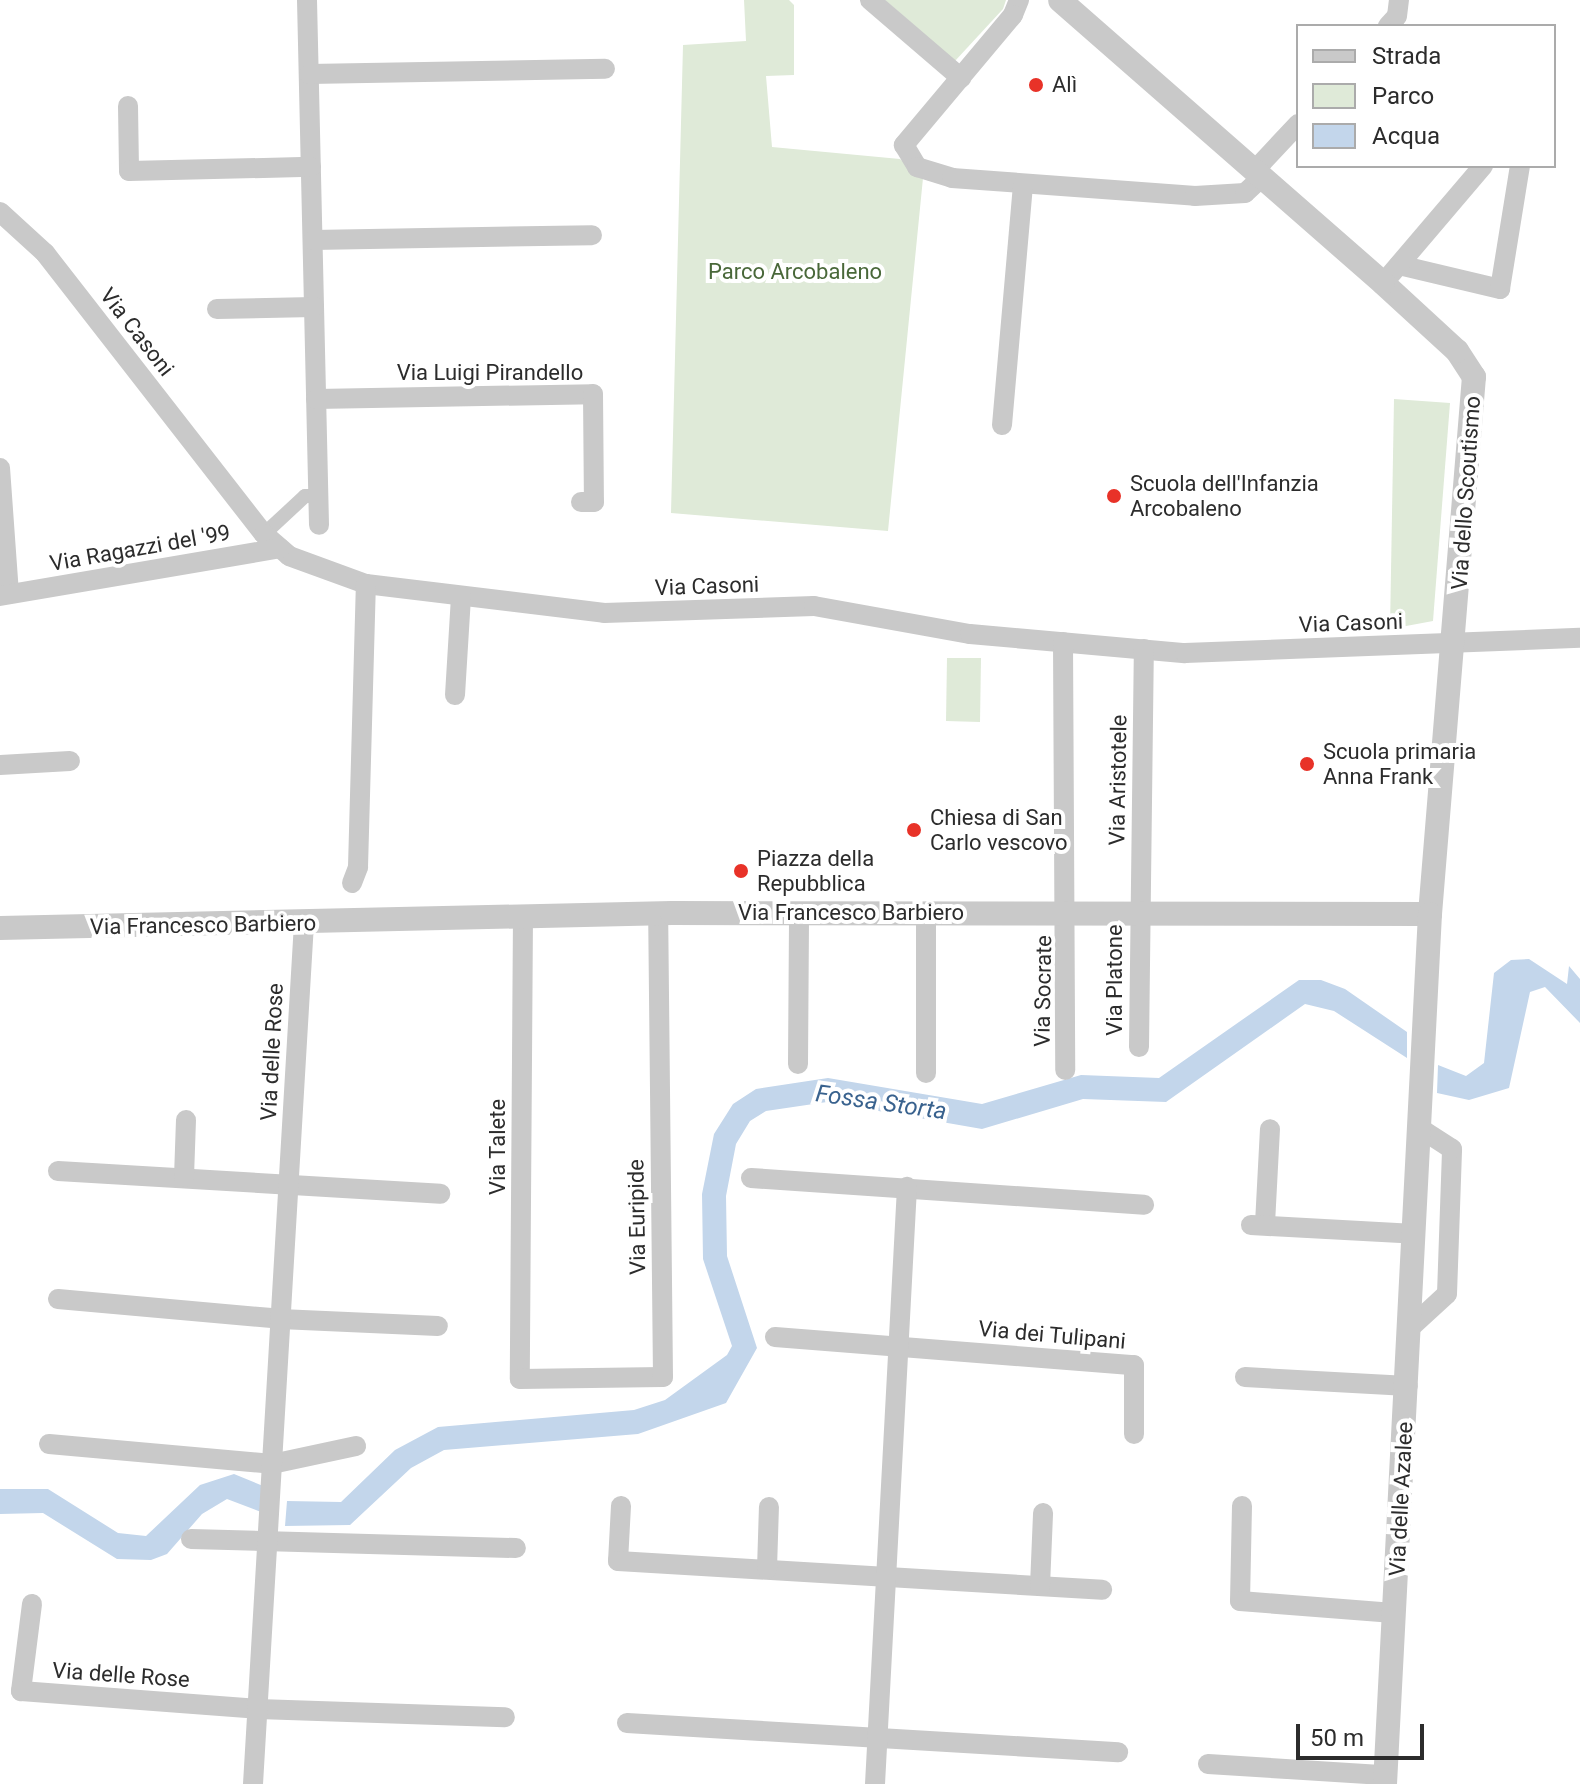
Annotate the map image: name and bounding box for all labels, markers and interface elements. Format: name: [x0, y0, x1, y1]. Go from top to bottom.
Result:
legend: [1296, 24, 1556, 168]
text: Strada: [1372, 42, 1441, 70]
place label: Alì: [1052, 72, 1077, 98]
marker: Alì: [1027, 76, 1045, 94]
text: Parco: [1372, 82, 1434, 110]
text: Acqua: [1372, 122, 1440, 150]
park label: Parco Arcobaleno: [708, 259, 882, 285]
street label: Via Casoni: [94, 283, 180, 381]
street label: Via Luigi Pirandello: [397, 360, 583, 386]
street label: Via dello Scoutismo: [1446, 395, 1486, 591]
place label: Scuola dell'Infanzia Arcobaleno: [1130, 470, 1319, 522]
marker: Scuola dell'Infanzia Arcobaleno: [1105, 487, 1123, 505]
street label: Via Ragazzi del '99: [48, 519, 232, 577]
street label: Via Casoni: [654, 571, 760, 601]
street label: Via Casoni: [1298, 608, 1404, 638]
street label: Via Aristotele: [1104, 714, 1132, 846]
place label: Scuola primaria Anna Frank: [1323, 738, 1476, 790]
marker: Scuola primaria Anna Frank: [1298, 755, 1316, 773]
place label: Chiesa di San Carlo vescovo: [930, 804, 1068, 856]
marker: Chiesa di San Carlo vescovo: [905, 821, 923, 839]
place label: Piazza della Repubblica: [757, 845, 874, 896]
marker: Piazza della Repubblica: [732, 862, 750, 880]
street label: Via Francesco Barbiero: [738, 900, 964, 926]
street label: Via Francesco Barbiero: [90, 910, 316, 940]
street label: Via Platone: [1102, 924, 1128, 1036]
street label: Via Socrate: [1029, 935, 1057, 1047]
street label: Via delle Rose: [255, 983, 289, 1121]
water label: Fossa Storta: [814, 1080, 948, 1126]
street label: Via Talete: [485, 1099, 511, 1195]
street label: Via Euripide: [623, 1159, 651, 1275]
street label: Via dei Tulipani: [977, 1315, 1127, 1355]
street label: Via delle Azalee: [1384, 1421, 1418, 1577]
street label: Via delle Rose: [51, 1657, 191, 1693]
scale bar: [1300, 1708, 1428, 1758]
text: 50 m: [1310, 1724, 1364, 1752]

